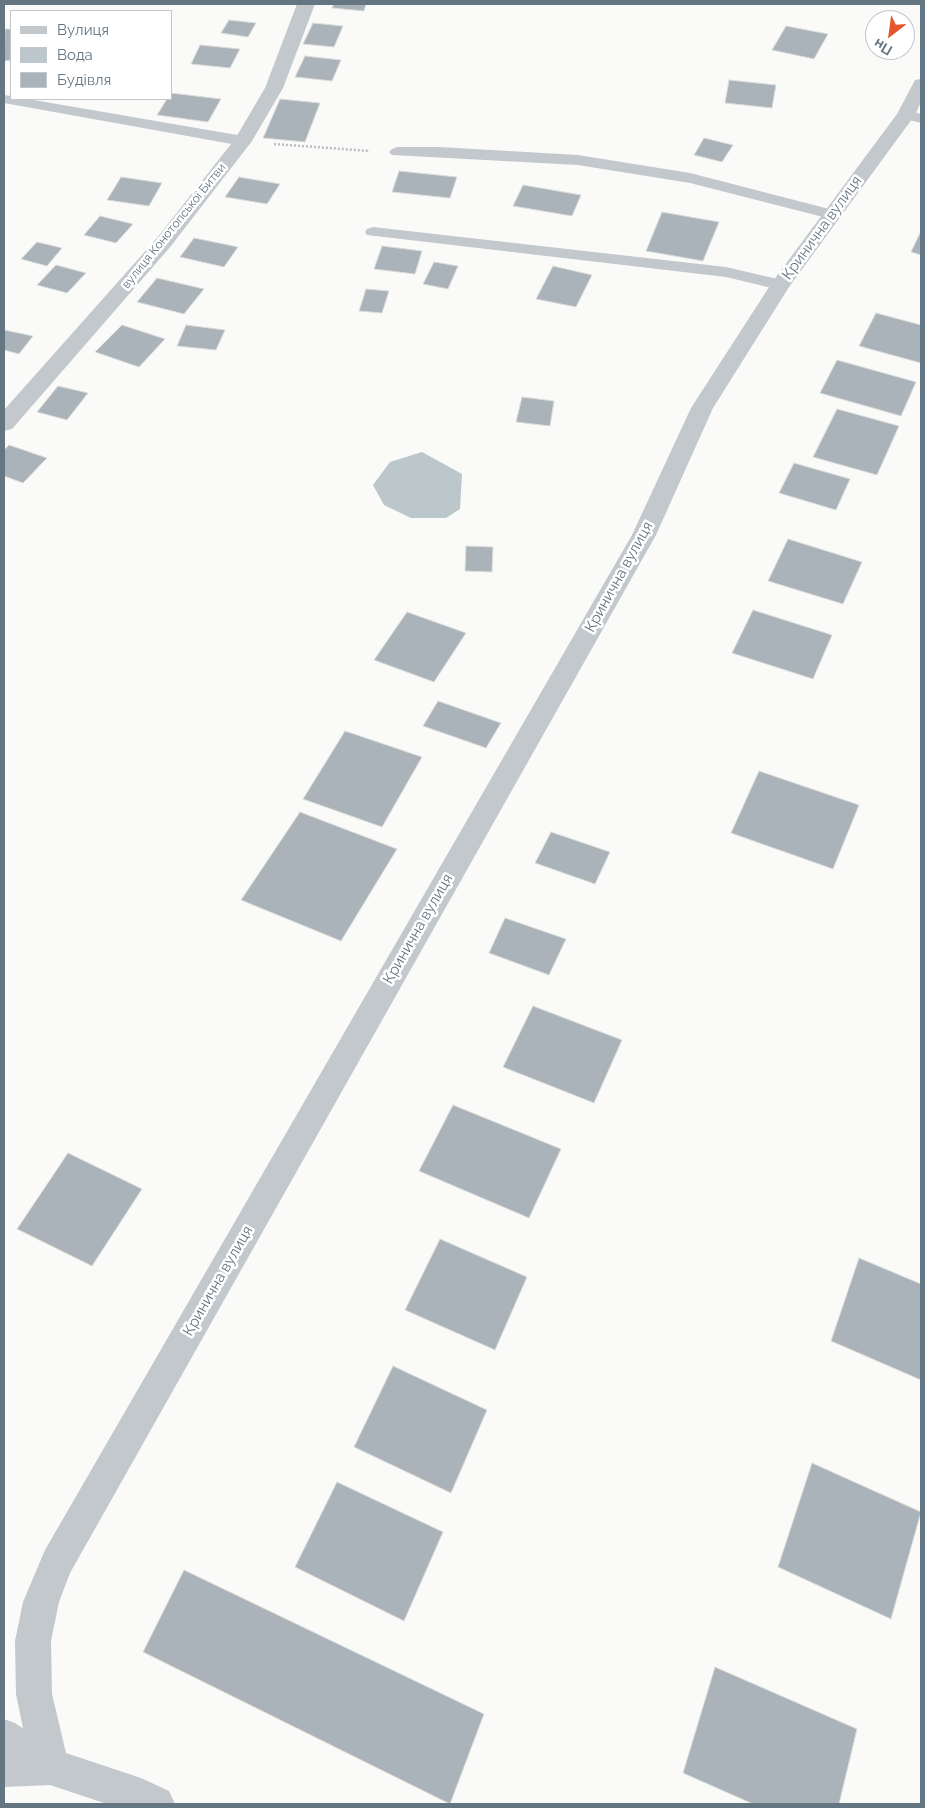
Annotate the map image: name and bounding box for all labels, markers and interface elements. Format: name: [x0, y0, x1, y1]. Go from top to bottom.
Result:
legend: [10, 10, 172, 100]
north arrow: [865, 10, 915, 60]
text: Вулиця: [57, 21, 109, 39]
text: Пн: [871, 36, 895, 59]
text: Вода: [57, 46, 93, 64]
text: Будівля: [57, 71, 111, 89]
street label: вулиця Конотопської Битви: [119, 161, 229, 291]
street label: Кринична вулиця: [778, 173, 866, 283]
street label: Кринична вулиця: [581, 518, 657, 636]
street label: Кринична вулиця: [379, 871, 457, 987]
street label: Кринична вулиця: [179, 1223, 257, 1339]

